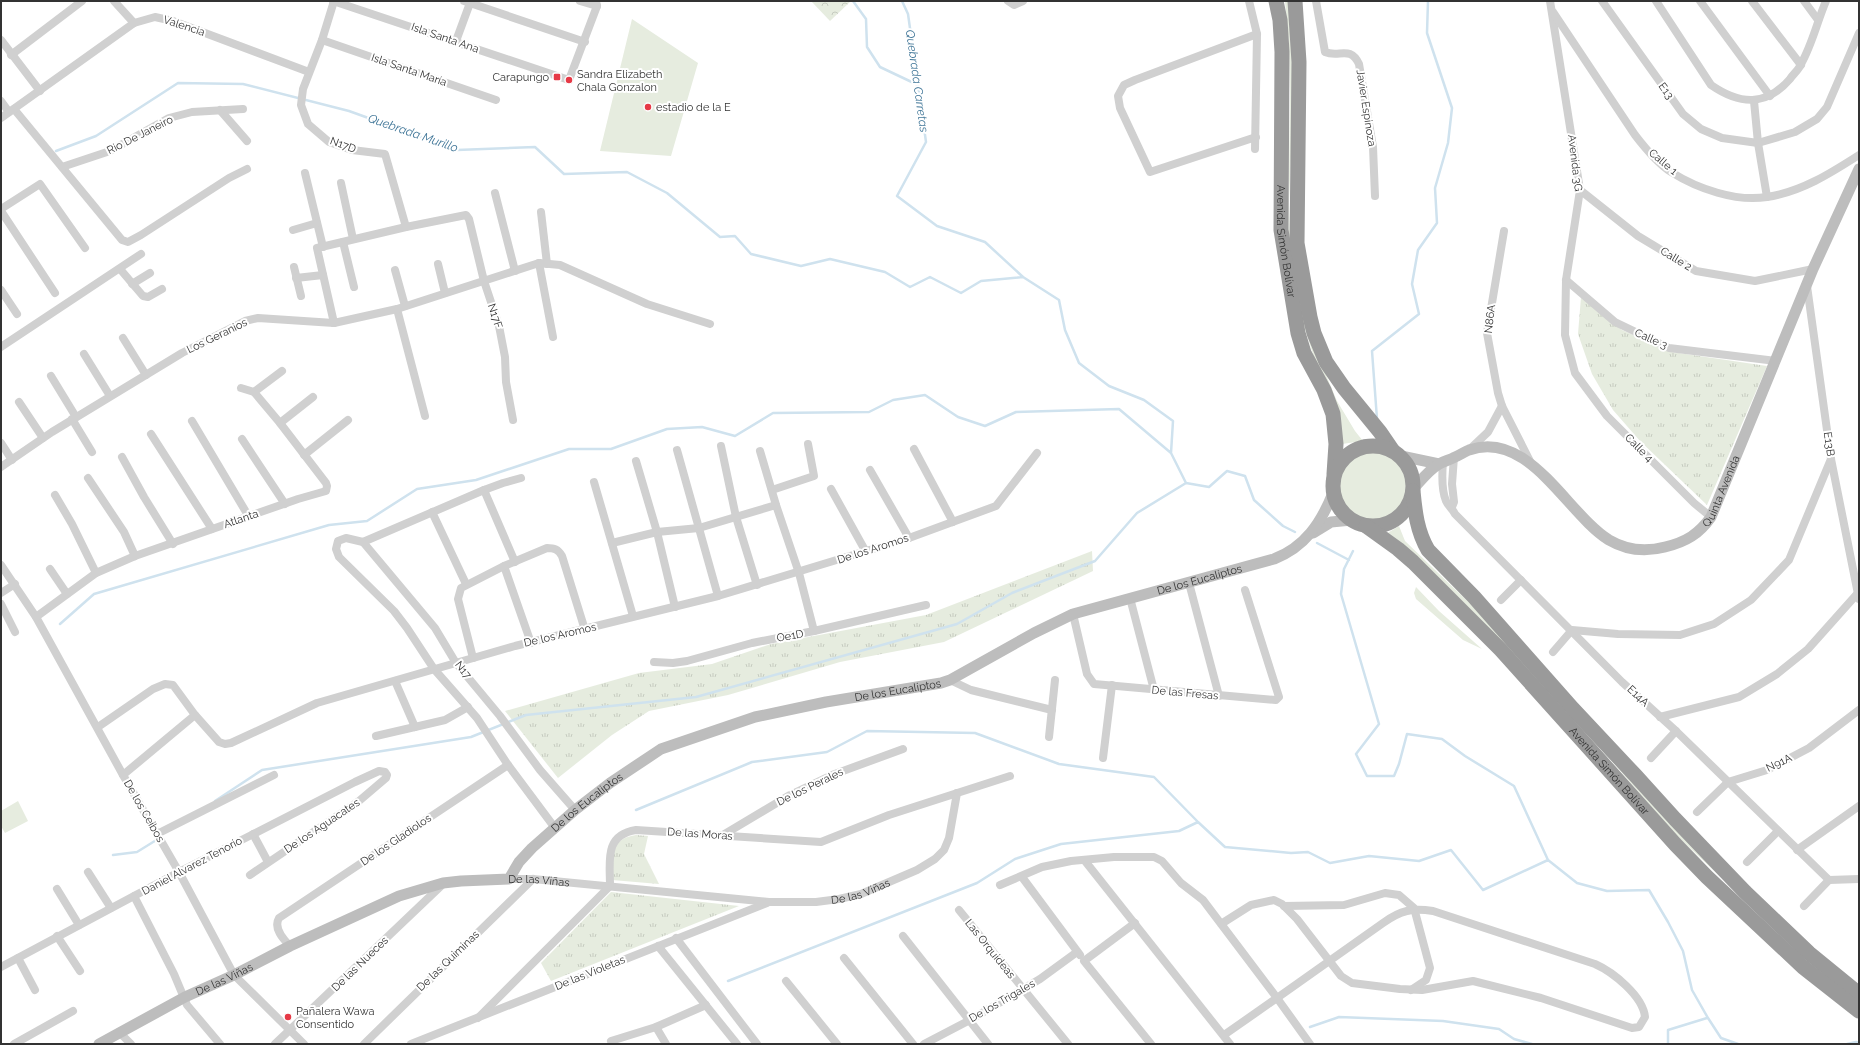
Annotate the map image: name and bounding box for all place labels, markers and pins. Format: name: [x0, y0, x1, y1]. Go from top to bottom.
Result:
place label: Sandra Elizabeth Chala Gonzalon: [577, 68, 662, 94]
place label: Carapungo: [493, 71, 549, 84]
marker: Carapungo: [552, 72, 562, 82]
marker: Sandra Elizabeth Chala Gonzalon: [564, 75, 574, 85]
place label: estadio de la E: [656, 101, 731, 114]
marker: estadio de la E: [643, 102, 653, 112]
place label: Pañalera Wawa Consentido: [296, 1005, 374, 1031]
marker: Pañalera Wawa Consentido: [283, 1012, 293, 1022]

